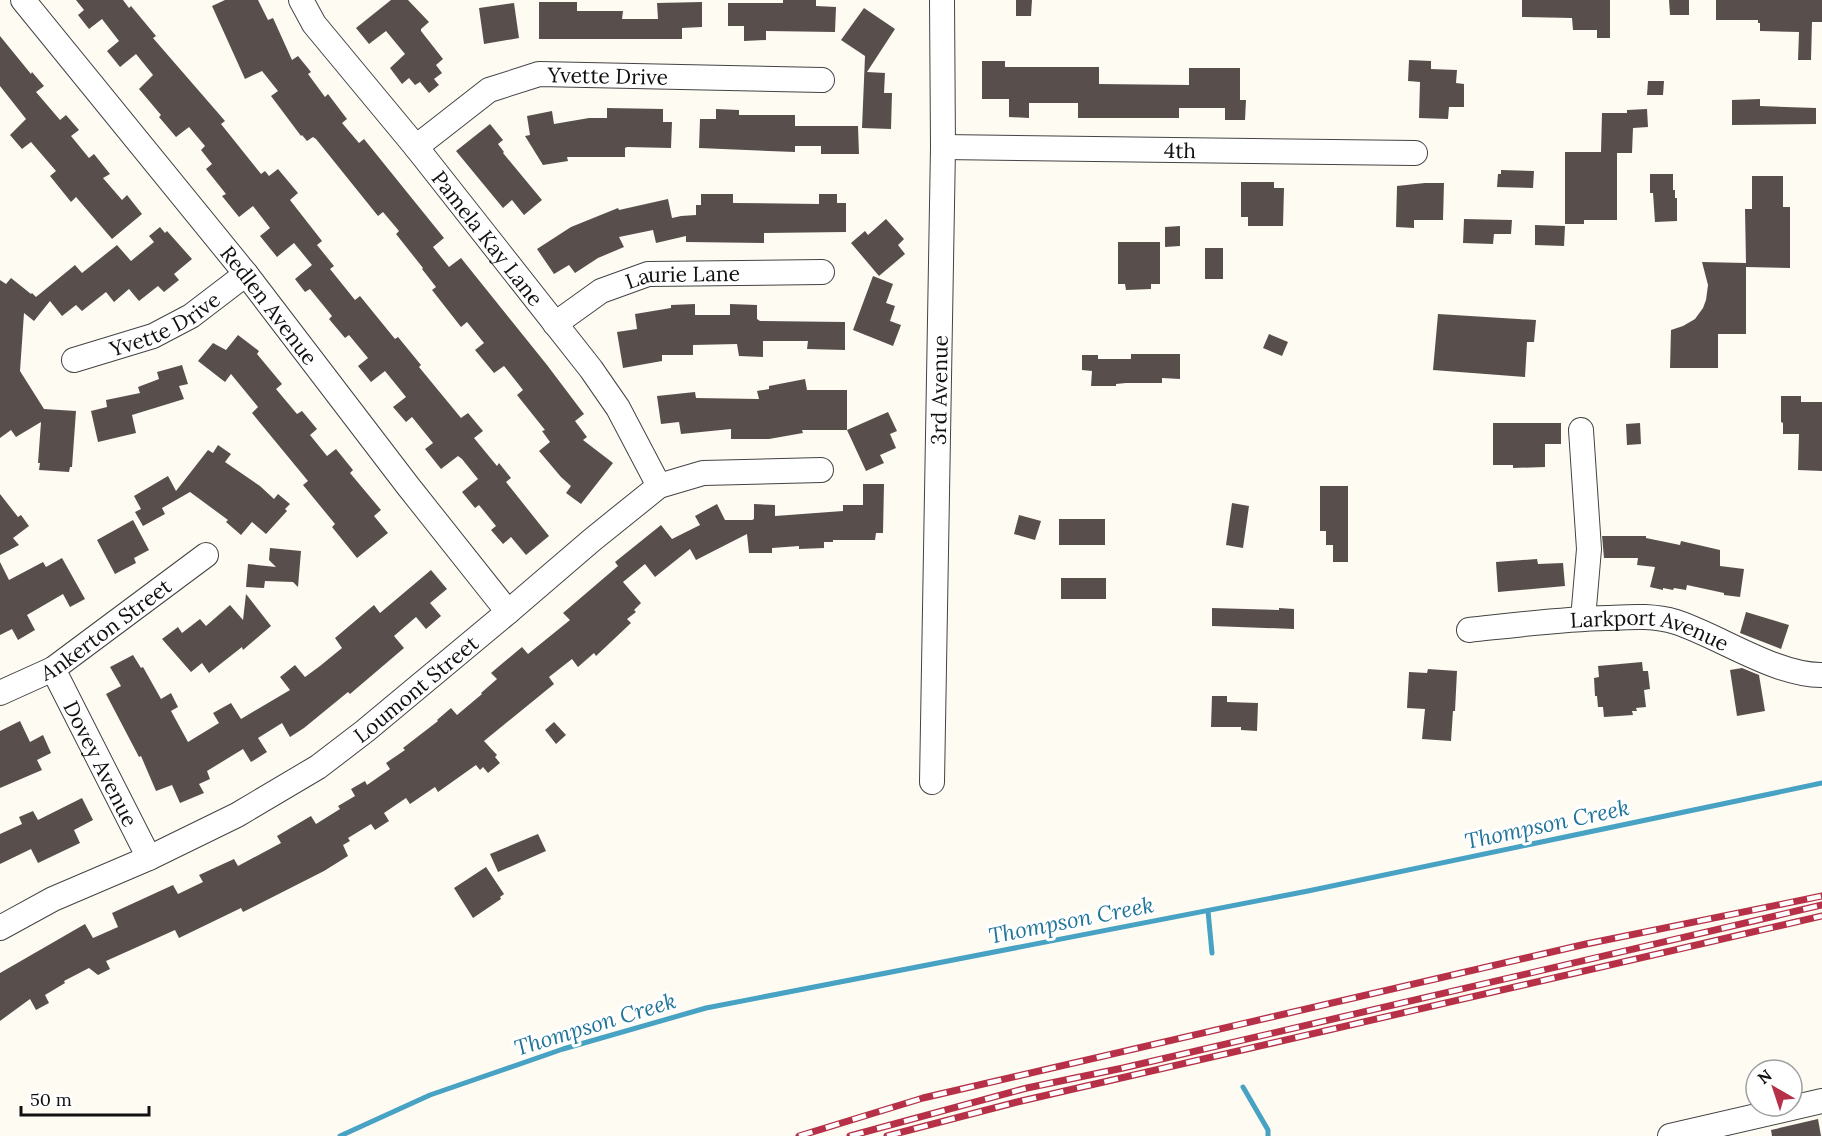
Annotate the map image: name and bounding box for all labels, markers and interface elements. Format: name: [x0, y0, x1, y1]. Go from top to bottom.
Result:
street label: Yvette Drive: [546, 61, 668, 90]
street label: 4th: [1164, 136, 1196, 164]
street label: Pamela Kay Lane: [426, 165, 549, 311]
street label: Redlen Avenue: [215, 240, 324, 370]
street label: Laurie Lane: [622, 259, 740, 295]
street label: Yvette Drive: [105, 285, 225, 362]
street label: 3rd Avenue: [924, 335, 953, 445]
street label: Ankerton Street: [35, 572, 177, 687]
street label: Larkport Avenue: [1569, 603, 1733, 657]
street label: Loumont Street: [348, 629, 484, 748]
street label: Dovey Avenue: [58, 696, 144, 831]
water label: Thompson Creek: [1462, 793, 1632, 855]
water label: Thompson Creek: [986, 890, 1156, 950]
water label: Thompson Creek: [511, 986, 679, 1062]
north arrow: [1744, 1058, 1804, 1118]
text: N: [1753, 1065, 1776, 1088]
scale bar: [21, 1079, 148, 1117]
text: 50 m: [30, 1088, 72, 1111]

